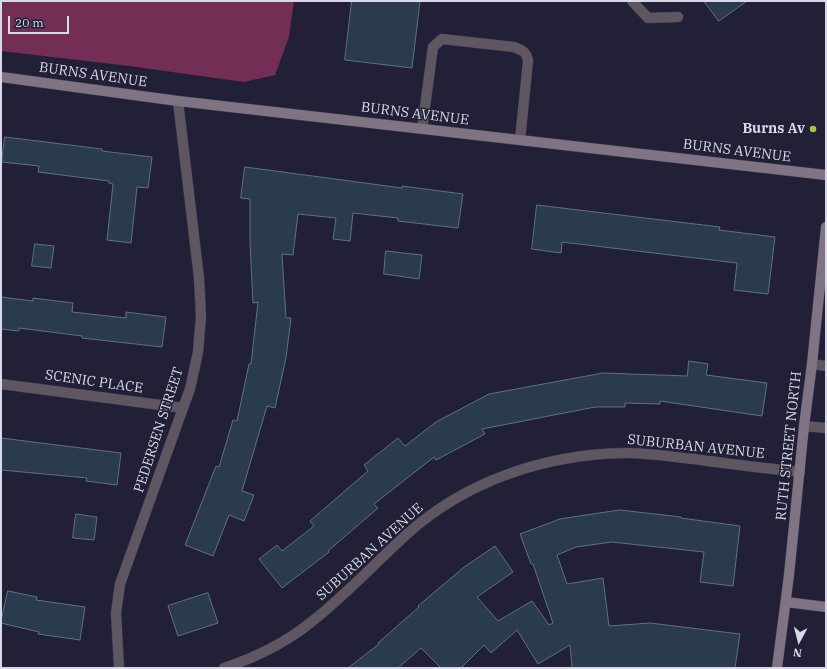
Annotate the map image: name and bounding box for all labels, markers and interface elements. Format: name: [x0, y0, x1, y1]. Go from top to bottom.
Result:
scale bar: [10, 8, 71, 34]
text: 20 m: [15, 15, 44, 30]
street label: BURNS AVENUE: [38, 59, 148, 91]
street label: BURNS AVENUE: [360, 99, 470, 129]
place label: Burns Av: [742, 121, 805, 137]
marker: Burns Av: [808, 124, 818, 134]
street label: BURNS AVENUE: [682, 136, 792, 166]
street label: PEDERSEN STREET: [131, 365, 187, 495]
street label: SCENIC PLACE: [44, 367, 144, 397]
street label: RUTH STREET NORTH: [773, 371, 805, 521]
street label: SUBURBAN AVENUE: [627, 431, 765, 463]
street label: SUBURBAN AVENUE: [313, 500, 427, 604]
north arrow: [779, 621, 819, 661]
text: N: [792, 645, 803, 660]

